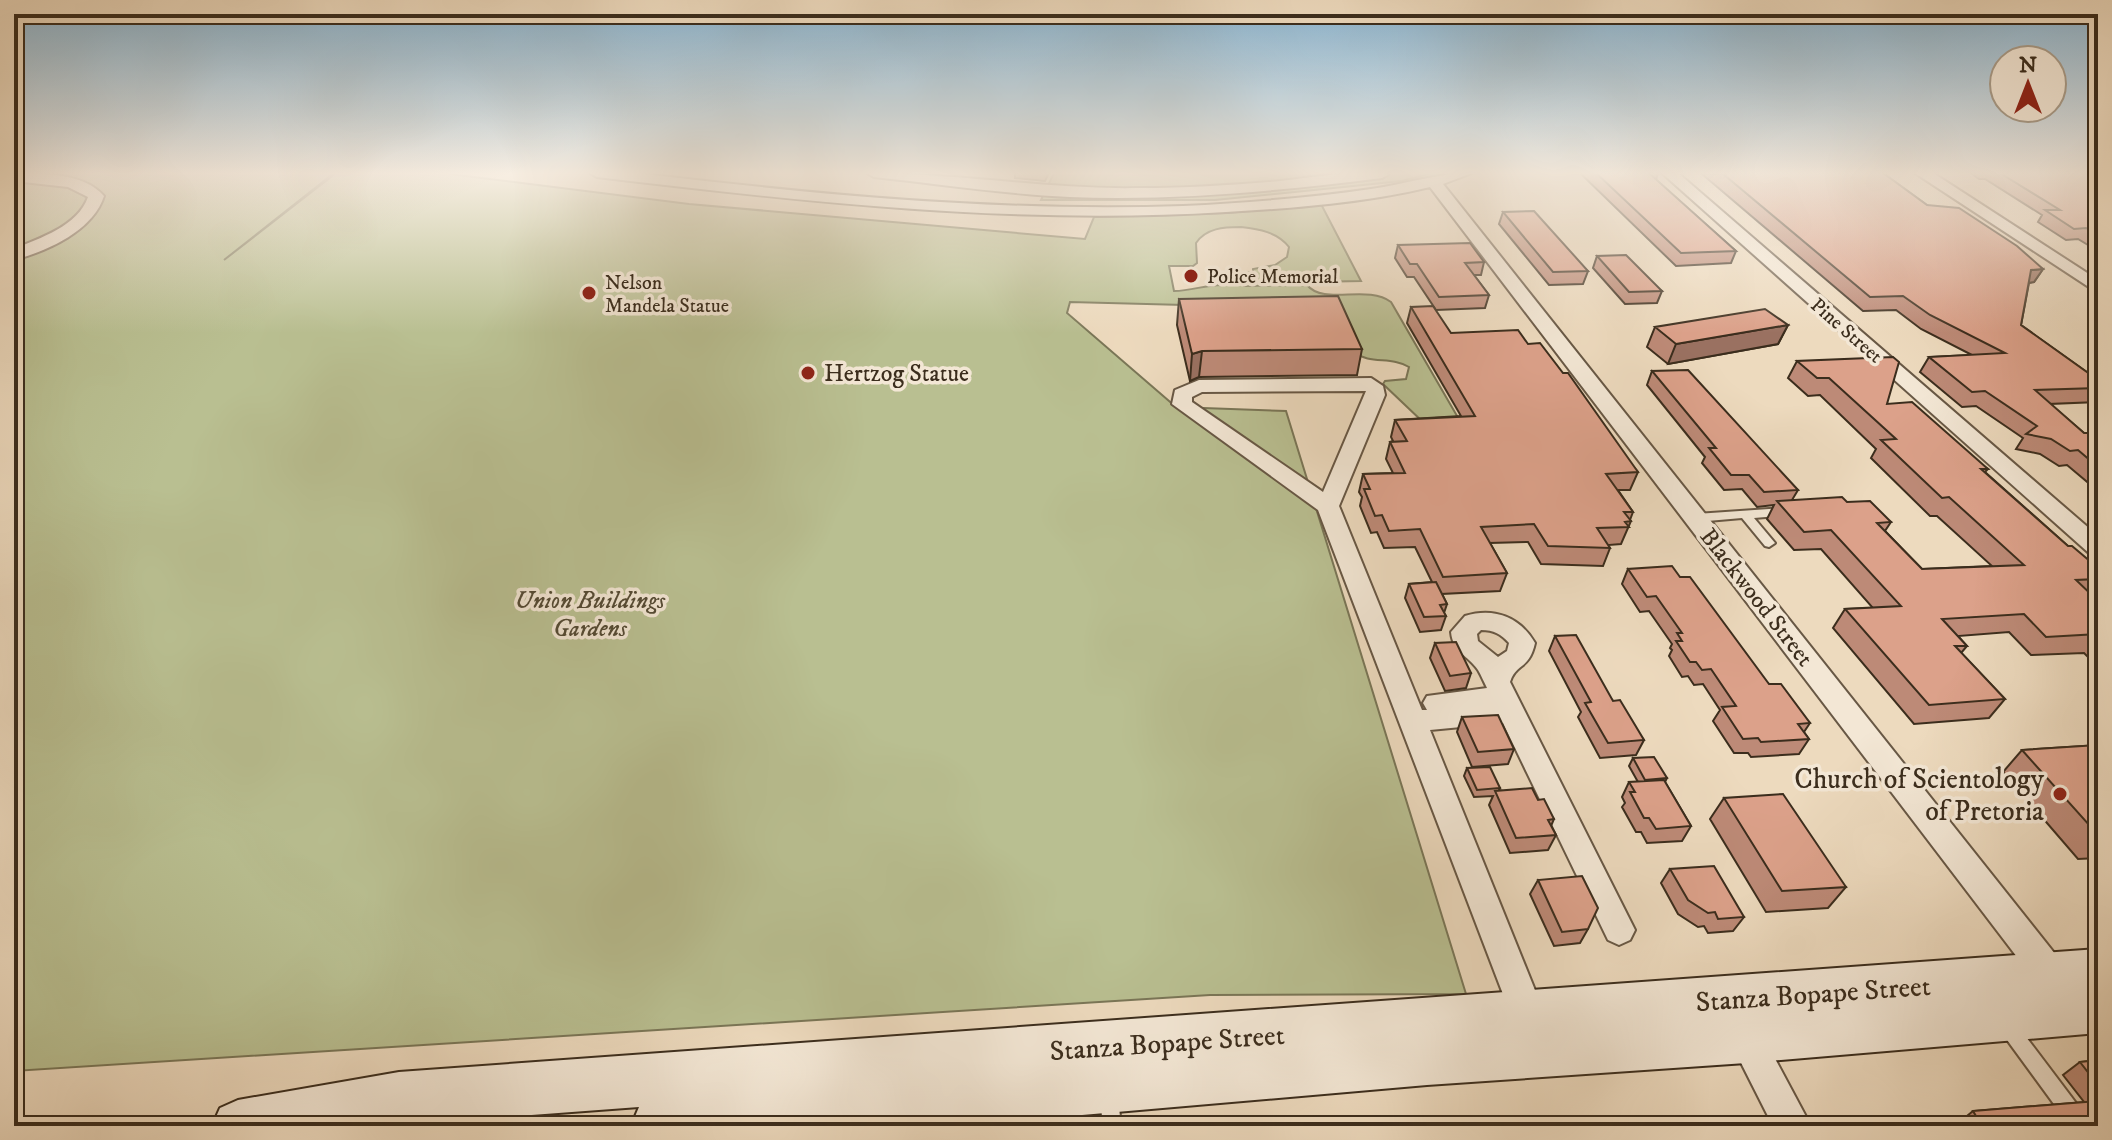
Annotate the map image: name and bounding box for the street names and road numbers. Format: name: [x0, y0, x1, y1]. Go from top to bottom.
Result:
street label: Pine Street: [1805, 293, 1887, 369]
street label: Blackwood Street: [1693, 522, 1820, 673]
street label: Stanza Bopape Street: [1694, 969, 1932, 1020]
street label: Stanza Bopape Street: [1048, 1018, 1286, 1069]

